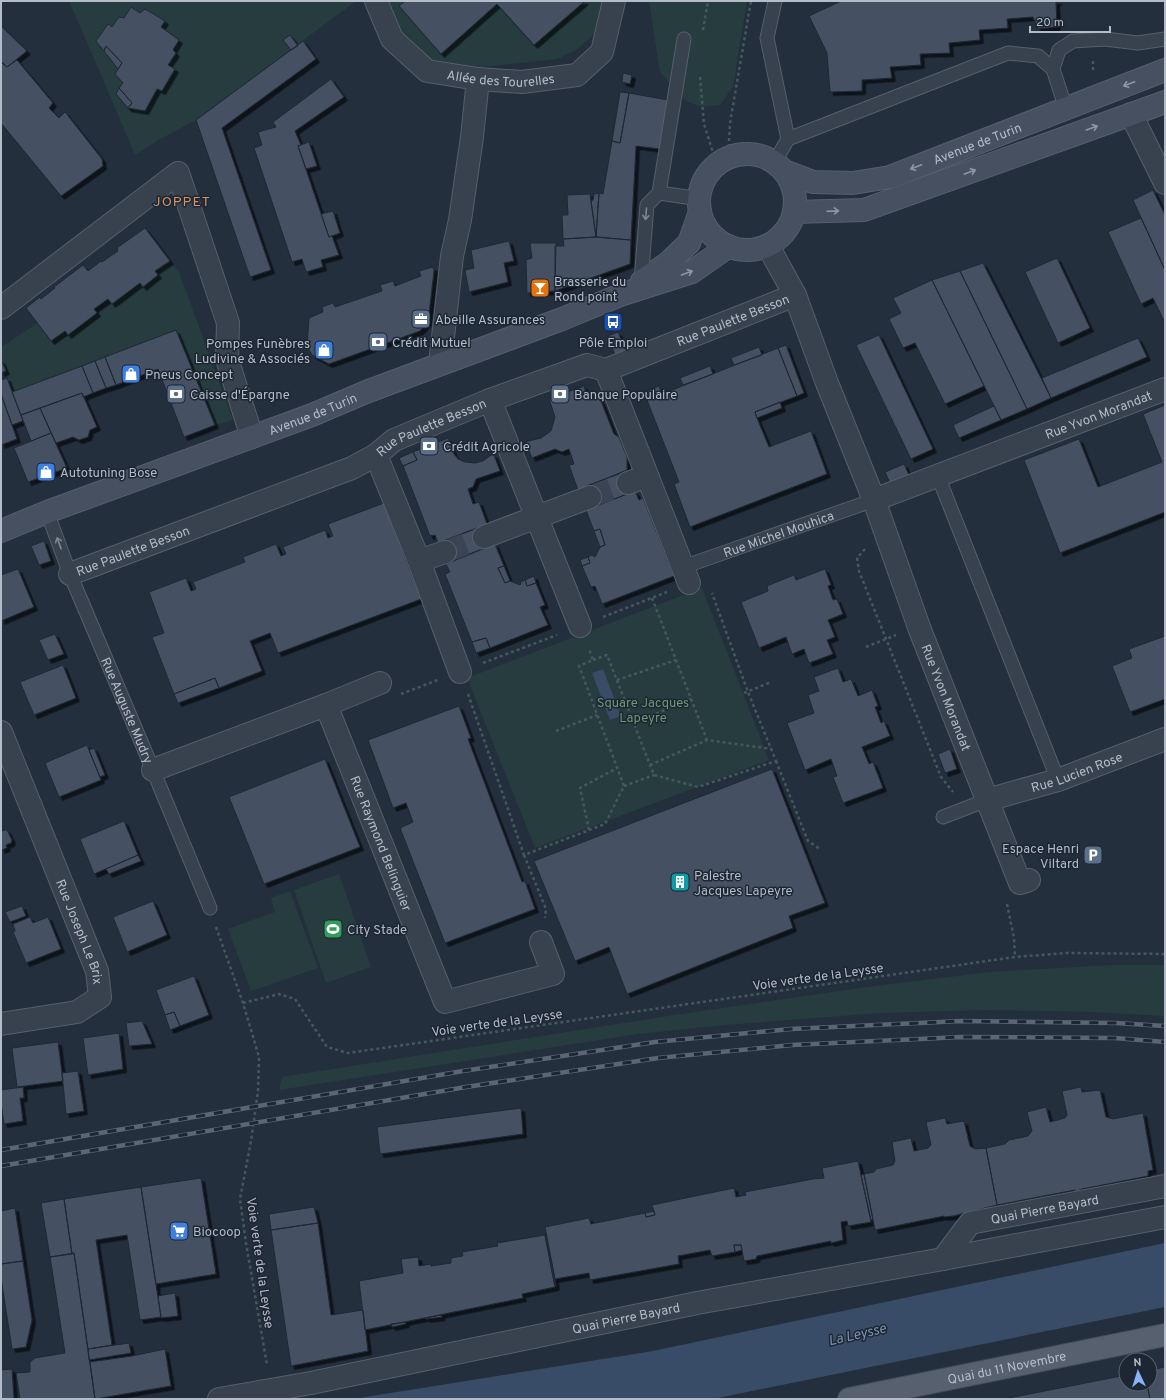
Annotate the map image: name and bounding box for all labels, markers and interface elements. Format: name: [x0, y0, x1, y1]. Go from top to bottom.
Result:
scale bar: [1030, 8, 1110, 34]
text: 20 m: [1036, 15, 1064, 31]
street label: Allée des Tourelles: [445, 68, 556, 92]
one-way arrow: [1123, 81, 1135, 89]
street label: Avenue de Turin: [931, 121, 1024, 169]
one-way arrow: [1086, 123, 1098, 131]
one-way arrow: [911, 164, 923, 171]
one-way arrow: [964, 167, 976, 175]
district label: JOPPET: [153, 194, 211, 211]
one-way arrow: [643, 207, 650, 220]
one-way arrow: [826, 208, 839, 215]
one-way arrow: [681, 269, 693, 277]
place label: Brasserie du Rond point: [554, 275, 626, 306]
bar icon: Brasserie du Rond point: [529, 277, 551, 299]
street label: Rue Paulette Besson: [675, 292, 792, 351]
office icon: Abeille Assurances: [410, 308, 432, 330]
bus stop icon: Pôle Emploi: [602, 311, 624, 333]
place label: Abeille Assurances: [435, 313, 545, 329]
bank icon: Crédit Mutuel: [367, 331, 389, 353]
place label: Crédit Mutuel: [392, 336, 471, 352]
place label: Pôle Emploi: [579, 336, 647, 352]
place label: Pompes Funèbres Ludivine & Associés: [195, 337, 310, 368]
shop icon: Pompes Funèbres Ludivine & Associés: [313, 339, 335, 361]
shop icon: Pneus Concept: [120, 363, 142, 385]
place label: Pneus Concept: [145, 368, 233, 384]
bank icon: Caisse d'Épargne: [165, 383, 187, 405]
bank icon: Banque Populaire: [549, 383, 571, 405]
place label: Caisse d'Épargne: [190, 386, 290, 404]
place label: Banque Populaire: [574, 388, 677, 404]
street label: Rue Yvon Morandat: [1043, 389, 1155, 444]
street label: Avenue de Turin: [267, 391, 360, 440]
street label: Rue Paulette Besson: [374, 396, 489, 461]
bank icon: Crédit Agricole: [418, 435, 440, 457]
place label: Crédit Agricole: [443, 440, 530, 456]
shop icon: Autotuning Bose: [35, 461, 57, 483]
place label: Autotuning Bose: [60, 466, 157, 482]
street label: Rue Michel Mouhica: [722, 509, 836, 562]
street label: Rue Paulette Besson: [74, 524, 192, 581]
one-way arrow: [54, 538, 62, 550]
street label: Rue Yvon Morandat: [917, 643, 973, 754]
street label: Rue Auguste Mudry: [96, 655, 155, 767]
park label: Square Jacques Lapeyre: [597, 696, 689, 727]
street label: Rue Lucien Rose: [1030, 750, 1125, 797]
street label: Rue Raymond Belinguier: [345, 774, 414, 914]
place label: Espace Henri Viltard: [1002, 842, 1079, 873]
parking icon: Espace Henri Viltard: [1082, 844, 1104, 866]
place label: Palestre Jacques Lapeyre: [694, 869, 793, 900]
building icon: Palestre Jacques Lapeyre: [669, 871, 691, 893]
street label: Rue Joseph Le Brix: [51, 877, 105, 986]
sports icon: City Stade: [322, 918, 344, 940]
place label: City Stade: [347, 923, 407, 939]
street label: Voie verte de la Leysse: [752, 961, 885, 995]
street label: Voie verte de la Leysse: [431, 1007, 564, 1041]
street label: Quai Pierre Bayard: [990, 1193, 1100, 1229]
street label: Voie verte de la Leysse: [242, 1197, 276, 1330]
supermarket icon: Biocoop: [168, 1220, 190, 1242]
place label: Biocoop: [193, 1225, 241, 1241]
street label: Quai Pierre Bayard: [571, 1301, 682, 1339]
water label: La Leysse: [827, 1320, 889, 1350]
street label: Quai du 11 Novembre: [946, 1349, 1068, 1389]
north arrow: [1118, 1352, 1158, 1392]
text: N: [1133, 1356, 1142, 1370]

